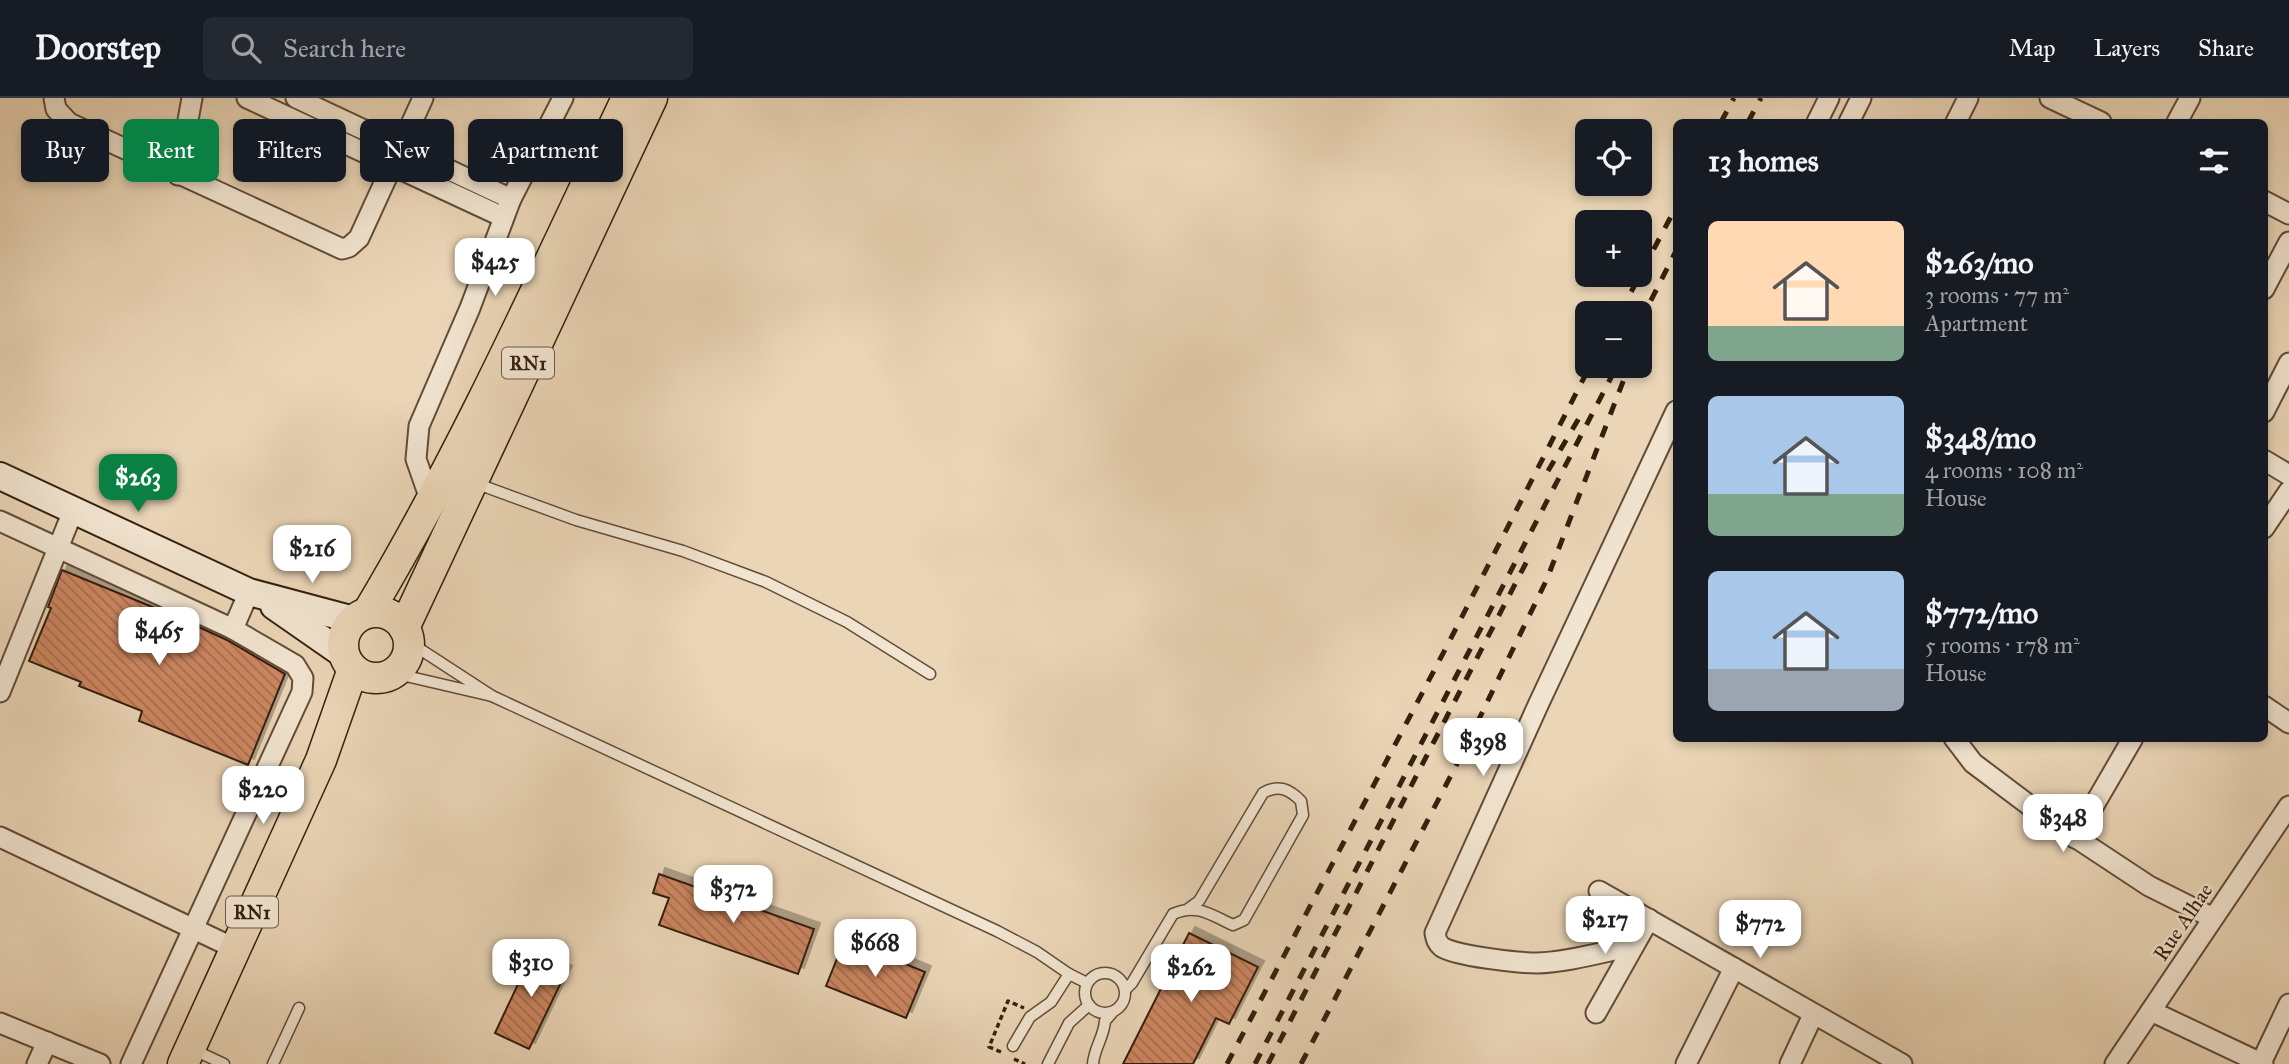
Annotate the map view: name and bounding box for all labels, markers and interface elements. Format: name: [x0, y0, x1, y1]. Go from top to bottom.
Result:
search box: [203, 17, 693, 80]
text: Doorstep: [35, 28, 161, 68]
icon: search: [227, 29, 265, 67]
text: Search here: [283, 32, 406, 64]
text: Map: [2009, 33, 2056, 63]
text: Layers: [2094, 33, 2160, 63]
text: Share: [2198, 33, 2254, 63]
chip: Buy: [21, 119, 109, 182]
chip: Rent: [123, 119, 219, 182]
chip: Filters: [233, 119, 346, 182]
chip: New: [360, 119, 454, 182]
chip: Apartment: [468, 119, 623, 182]
map controls: [1575, 119, 1652, 378]
button: locate: [1575, 119, 1652, 196]
icon: filters: [2195, 142, 2233, 180]
text: 13 homes: [1708, 143, 1819, 179]
button: +: [1575, 210, 1652, 287]
pin: $425: [454, 238, 536, 298]
text: $263/mo: [1925, 245, 2034, 281]
text: $425: [471, 247, 519, 275]
icon: home: [1764, 249, 1848, 333]
text: 3 rooms · 77 m²: [1925, 281, 2069, 309]
button: −: [1575, 301, 1652, 378]
text: Apartment: [1925, 309, 2028, 337]
road number: RN1: [502, 347, 554, 378]
text: $348/mo: [1925, 420, 2036, 456]
icon: home: [1764, 424, 1848, 508]
pin: $263: [97, 454, 179, 514]
text: 4 rooms · 108 m²: [1925, 456, 2083, 484]
text: $263: [115, 463, 161, 491]
text: House: [1925, 484, 1987, 512]
pin: $216: [271, 526, 353, 585]
text: $216: [289, 534, 335, 562]
text: $772/mo: [1925, 595, 2038, 631]
icon: home: [1764, 599, 1848, 683]
pin: $465: [118, 608, 200, 667]
text: $465: [134, 616, 184, 644]
text: 5 rooms · 178 m²: [1925, 631, 2080, 659]
text: House: [1925, 659, 1987, 687]
pin: $398: [1442, 718, 1524, 778]
text: $398: [1459, 727, 1507, 755]
pin: $220: [222, 766, 304, 826]
text: $220: [238, 775, 288, 803]
pin: $348: [2022, 794, 2104, 854]
text: $348: [2039, 803, 2087, 831]
pin: $372: [692, 866, 774, 925]
text: $372: [710, 874, 756, 902]
street label: Rue Alhae: [2148, 878, 2219, 966]
pin: $217: [1564, 896, 1646, 956]
road number: RN1: [226, 897, 278, 928]
pin: $772: [1719, 900, 1801, 960]
text: $217: [1582, 905, 1628, 933]
text: $772: [1735, 909, 1785, 937]
pin: $668: [834, 920, 916, 979]
text: $668: [850, 928, 900, 956]
pin: $310: [490, 940, 572, 999]
pin: $262: [1150, 944, 1232, 1004]
text: $310: [508, 948, 554, 976]
text: $262: [1167, 953, 1215, 981]

